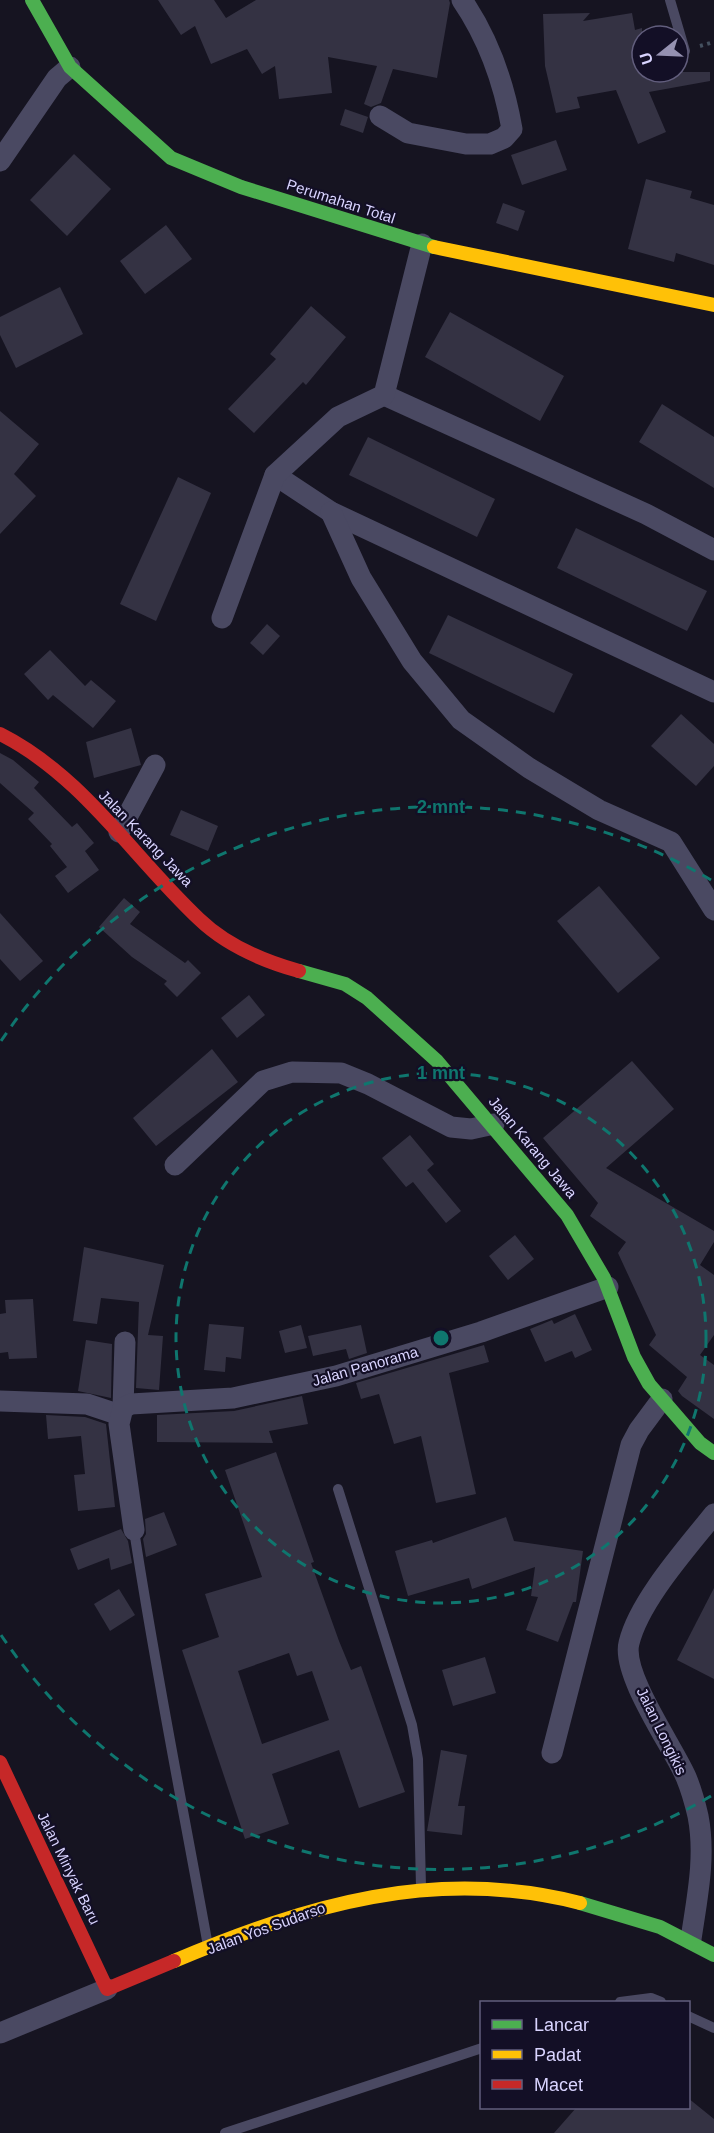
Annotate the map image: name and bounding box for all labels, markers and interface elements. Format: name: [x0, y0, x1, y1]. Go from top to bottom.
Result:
north arrow: [630, 24, 690, 84]
text: U: [636, 50, 656, 67]
street label: Perumahan Total: [285, 175, 397, 227]
street label: Jalan Karang Jawa: [96, 786, 197, 890]
text: 2 mnt: [417, 797, 465, 817]
text: 1 mnt: [417, 1063, 465, 1083]
street label: Jalan Karang Jawa: [485, 1093, 581, 1202]
centre of rings: [431, 1328, 451, 1348]
street label: Jalan Panorama: [310, 1343, 420, 1389]
street label: Jalan Longikis: [634, 1685, 690, 1777]
street label: Jalan Minyak Baru: [34, 1809, 104, 1927]
street label: Jalan Yos Sudarso: [205, 1899, 327, 1957]
legend: [480, 2001, 690, 2109]
text: Lancar: [534, 2015, 589, 2035]
text: Padat: [534, 2045, 581, 2065]
text: Macet: [534, 2075, 583, 2095]

